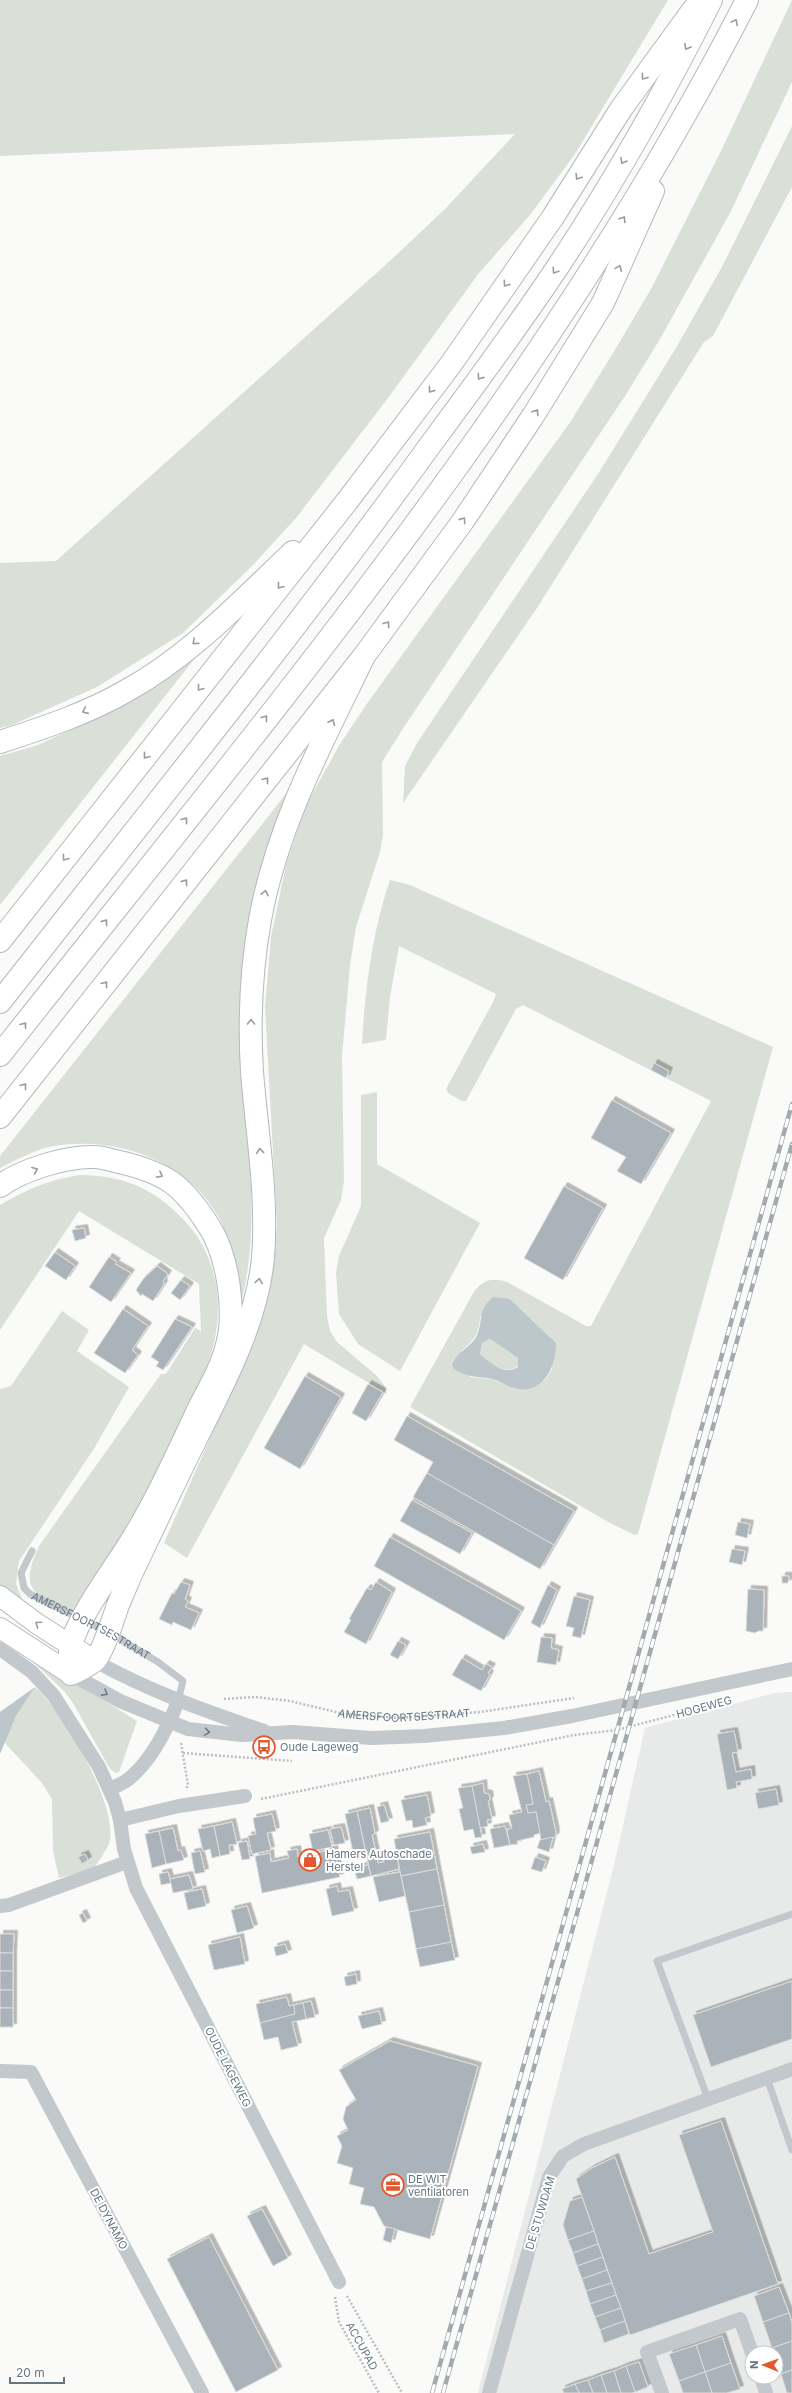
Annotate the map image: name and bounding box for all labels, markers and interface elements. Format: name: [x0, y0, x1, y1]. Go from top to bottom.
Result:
one-way arrow: [731, 18, 738, 26]
one-way arrow: [684, 43, 692, 50]
one-way arrow: [642, 72, 649, 79]
one-way arrow: [621, 156, 628, 164]
one-way arrow: [576, 173, 583, 180]
one-way arrow: [618, 216, 626, 223]
one-way arrow: [614, 264, 622, 272]
one-way arrow: [552, 266, 559, 273]
one-way arrow: [503, 280, 511, 287]
one-way arrow: [477, 373, 485, 380]
one-way arrow: [429, 385, 436, 392]
one-way arrow: [531, 409, 539, 416]
one-way arrow: [458, 517, 465, 524]
one-way arrow: [278, 581, 285, 588]
one-way arrow: [382, 622, 389, 629]
one-way arrow: [192, 637, 200, 645]
one-way arrow: [197, 683, 204, 690]
one-way arrow: [82, 706, 90, 714]
one-way arrow: [261, 716, 268, 723]
one-way arrow: [327, 719, 335, 726]
one-way arrow: [143, 752, 150, 759]
one-way arrow: [261, 777, 268, 784]
one-way arrow: [180, 818, 187, 825]
one-way arrow: [63, 854, 70, 861]
one-way arrow: [180, 880, 187, 887]
one-way arrow: [261, 890, 269, 896]
one-way arrow: [100, 920, 107, 927]
one-way arrow: [100, 982, 107, 989]
one-way arrow: [247, 1019, 255, 1025]
one-way arrow: [19, 1022, 26, 1029]
one-way arrow: [19, 1084, 26, 1091]
one-way arrow: [256, 1148, 265, 1154]
one-way arrow: [32, 1166, 39, 1174]
one-way arrow: [156, 1170, 163, 1177]
one-way arrow: [254, 1278, 263, 1284]
street label: AMERSFOORTSESTRAAT: [29, 1589, 153, 1663]
one-way arrow: [35, 1621, 42, 1629]
one-way arrow: [101, 1688, 108, 1696]
street label: HOGEWEG: [675, 1693, 733, 1721]
street label: AMERSFOORTSESTRAAT: [337, 1706, 471, 1725]
one-way arrow: [204, 1728, 210, 1736]
bus stop icon: Oude Lageweg: [251, 1734, 277, 1760]
place label: Oude Lageweg: [280, 1740, 358, 1754]
shop icon: Hamers Autoschade Herstel: [297, 1847, 323, 1873]
place label: Hamers Autoschade Herstel: [326, 1847, 432, 1874]
street label: OUDE LAGEWEG: [202, 2025, 254, 2109]
office icon: DE WIT ventilatoren: [380, 2172, 406, 2198]
place label: DE WIT ventilatoren: [408, 2172, 469, 2199]
street label: DE STUWDAM: [522, 2175, 558, 2251]
street label: DE DYNAMO: [87, 2186, 131, 2252]
street label: ACCUPAD: [343, 2319, 381, 2373]
north arrow: [744, 2345, 784, 2385]
scale bar: [10, 2359, 64, 2385]
text: N: [747, 2361, 761, 2369]
text: 20 m: [16, 2365, 45, 2380]

